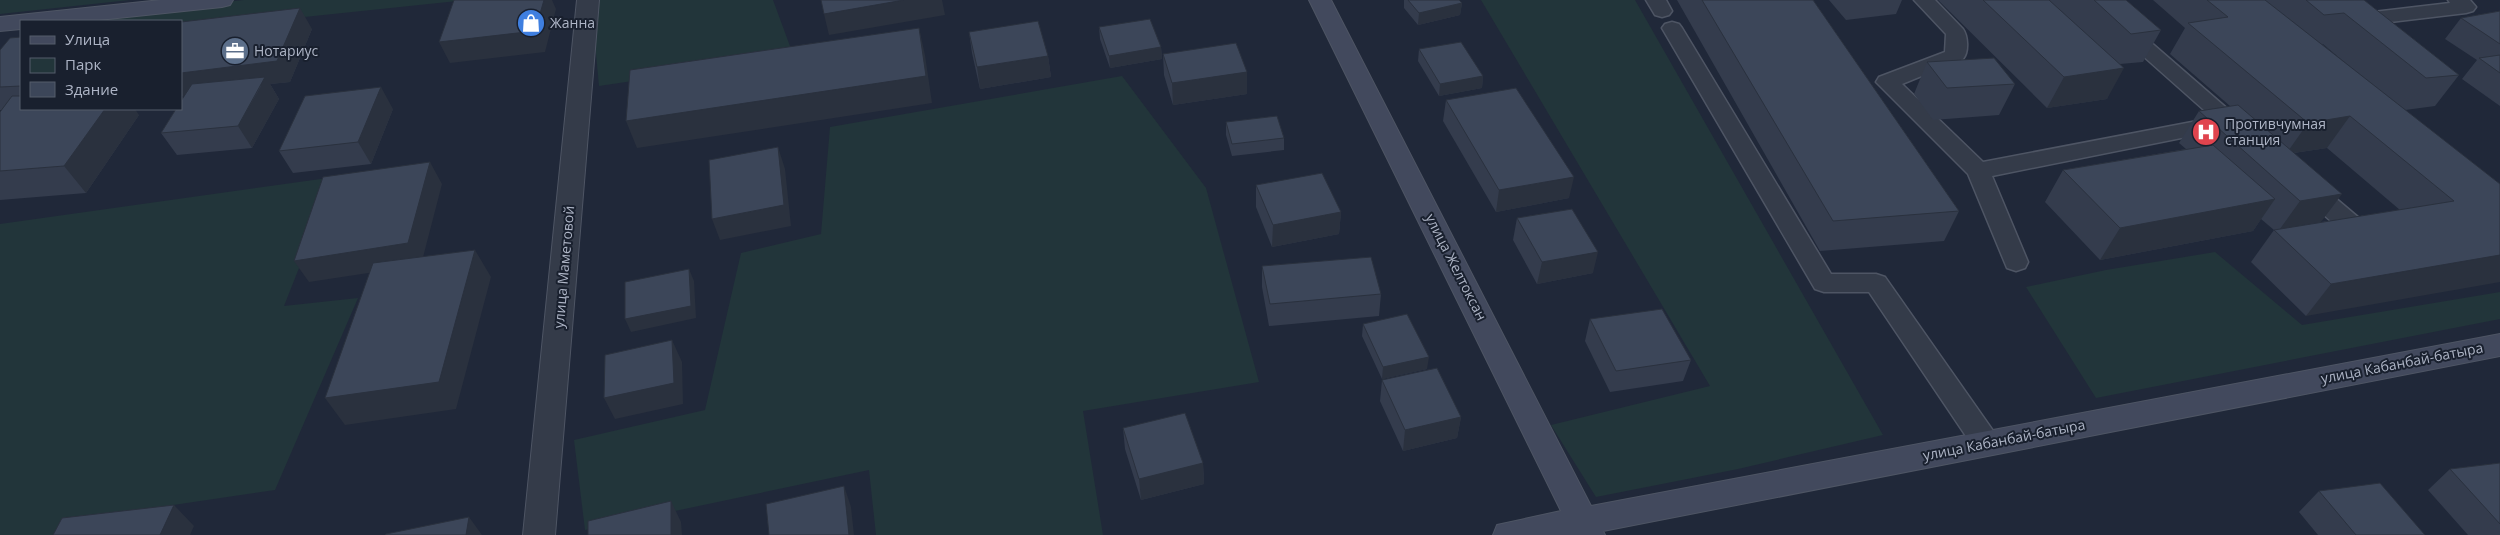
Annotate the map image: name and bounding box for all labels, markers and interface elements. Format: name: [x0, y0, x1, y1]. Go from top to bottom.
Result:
shop icon: Жанна: [516, 8, 546, 38]
place label: Жанна: [550, 13, 595, 32]
legend: [20, 20, 182, 110]
text: Улица: [65, 29, 110, 49]
office icon: Нотариус: [220, 36, 250, 66]
place label: Нотариус: [254, 41, 319, 60]
text: Парк: [65, 54, 101, 74]
text: Здание: [65, 79, 118, 99]
place label: Противчумная станция: [2225, 114, 2326, 149]
hospital icon: Противчумная станция: [2191, 117, 2221, 147]
street label: улица Маметовой: [549, 205, 578, 329]
street label: улица Желтоксан: [1421, 210, 1492, 323]
street label: улица Кабанбай-батыра: [2319, 337, 2485, 388]
street label: улица Кабанбай-батыра: [1921, 414, 2087, 465]

